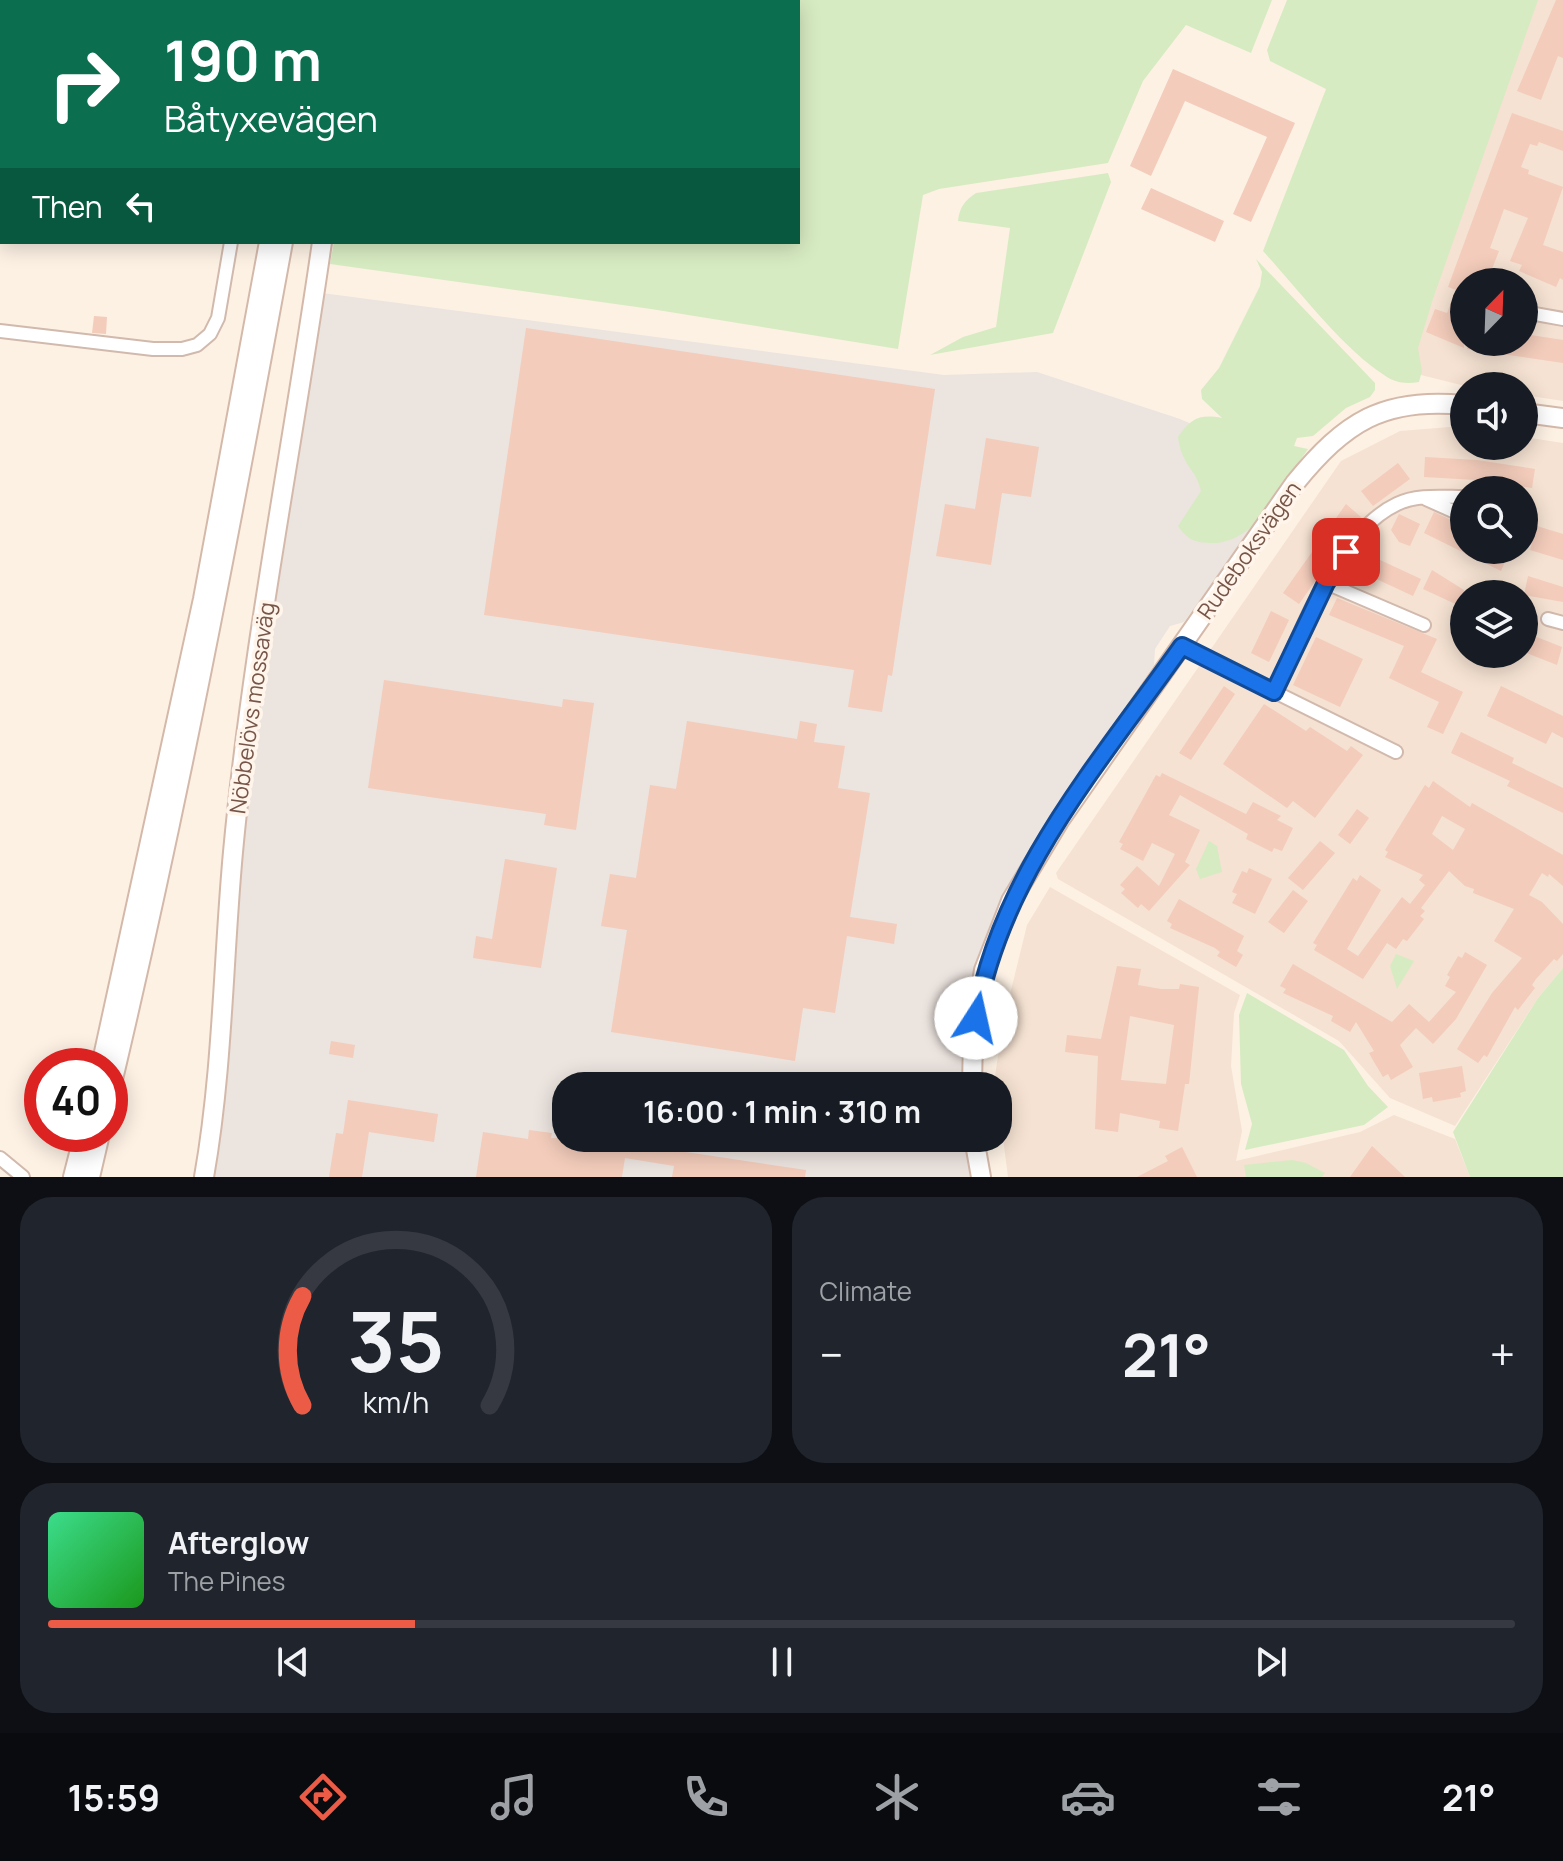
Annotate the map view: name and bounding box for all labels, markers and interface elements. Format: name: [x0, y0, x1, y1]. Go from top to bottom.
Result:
text: 190 m: [164, 21, 322, 98]
icon: right: [32, 32, 136, 136]
text: Båtyxevägen: [164, 94, 378, 143]
icon: left: [119, 184, 163, 228]
text: Then: [32, 186, 103, 227]
north arrow: [1450, 268, 1538, 356]
map controls: [1450, 268, 1538, 668]
button: sound: [1450, 372, 1538, 460]
street label: Rudeboksvägen: [1190, 475, 1308, 625]
button: search: [1450, 476, 1538, 564]
pin: [1312, 518, 1380, 586]
icon: arrive: [1324, 530, 1368, 574]
button: layers: [1450, 580, 1538, 668]
street label: Nöbbelövs mossaväg: [222, 600, 282, 816]
position arrow: [934, 976, 1018, 1060]
speed limit sign: 40: [24, 1048, 128, 1152]
text: 16:00 · 1 min · 310 m: [643, 1091, 921, 1132]
text: Climate: [820, 1273, 912, 1309]
text: 35: [347, 1283, 444, 1397]
text: 21°: [1122, 1313, 1211, 1395]
text: −: [820, 1324, 843, 1384]
text: +: [1490, 1324, 1515, 1384]
text: km/h: [363, 1383, 429, 1422]
text: Afterglow: [168, 1522, 309, 1563]
text: The Pines: [168, 1563, 285, 1599]
icon: previous: [271, 1640, 315, 1684]
icon: pause: [760, 1640, 804, 1684]
icon: next: [1249, 1640, 1293, 1684]
icon: directions: [295, 1769, 351, 1825]
icon: music: [486, 1769, 542, 1825]
icon: phone: [678, 1769, 734, 1825]
icon: climate: [869, 1769, 925, 1825]
icon: car: [1060, 1769, 1116, 1825]
icon: filters: [1251, 1769, 1307, 1825]
text: 15:59: [68, 1773, 160, 1822]
text: 21°: [1442, 1773, 1495, 1822]

